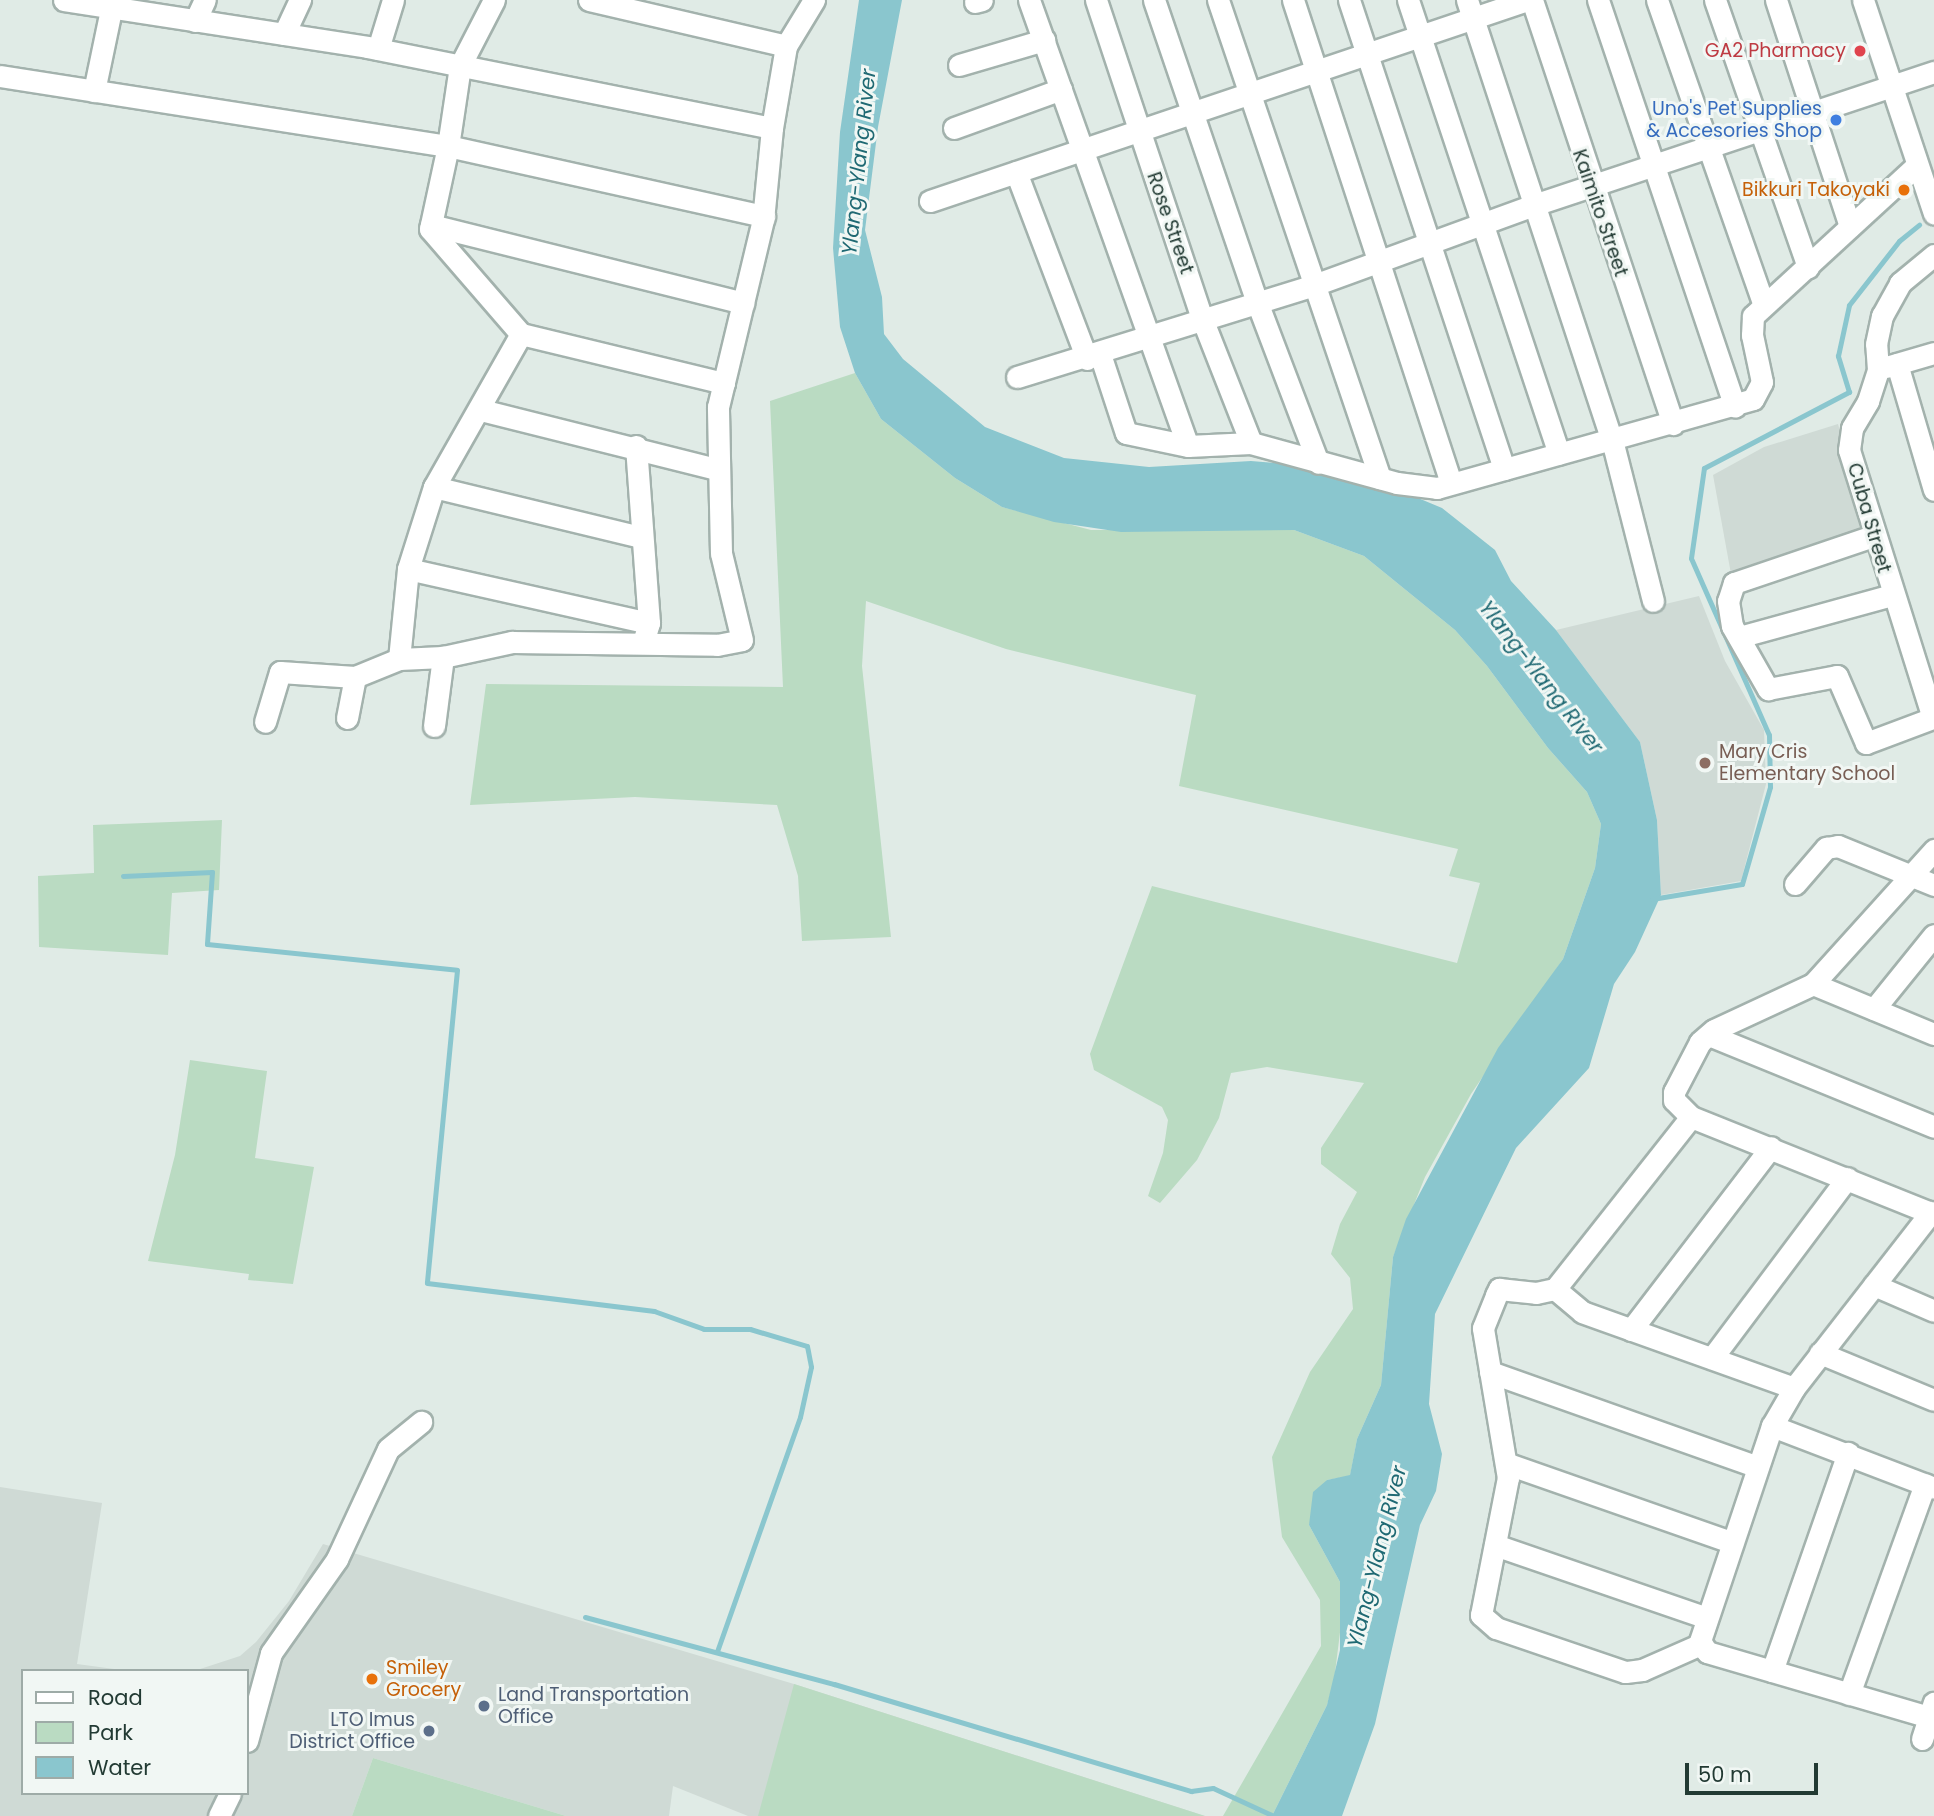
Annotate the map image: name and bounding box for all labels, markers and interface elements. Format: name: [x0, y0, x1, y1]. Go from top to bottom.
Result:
place label: GA2 Pharmacy: [1705, 40, 1846, 62]
marker: GA2 Pharmacy: [1852, 43, 1868, 59]
water label: Ylang-Ylang River: [837, 68, 881, 256]
place label: Uno's Pet Supplies & Accesories Shop: [1646, 98, 1822, 142]
marker: Uno's Pet Supplies & Accesories Shop: [1828, 112, 1844, 128]
street label: Kaimito Street: [1568, 146, 1632, 280]
street label: Rose Street: [1142, 169, 1198, 277]
place label: Bikkuri Takoyaki: [1742, 179, 1890, 201]
marker: Bikkuri Takoyaki: [1896, 182, 1912, 198]
street label: Cuba Street: [1842, 460, 1896, 576]
water label: Ylang-Ylang River: [1474, 596, 1608, 758]
place label: Mary Cris Elementary School: [1719, 741, 1895, 785]
marker: Mary Cris Elementary School: [1697, 755, 1713, 771]
water label: Ylang-Ylang River: [1342, 1463, 1412, 1651]
place label: Smiley Grocery: [386, 1657, 461, 1701]
legend: [21, 1669, 248, 1795]
marker: Smiley Grocery: [364, 1671, 380, 1687]
text: Road: [88, 1683, 143, 1712]
place label: Land Transportation Office: [498, 1684, 689, 1728]
marker: Land Transportation Office: [476, 1698, 492, 1714]
place label: LTO Imus District Office: [289, 1709, 415, 1753]
text: Park: [88, 1718, 133, 1747]
marker: LTO Imus District Office: [421, 1723, 437, 1739]
scale bar: [1689, 1750, 1822, 1794]
text: Water: [88, 1753, 151, 1782]
text: 50 m: [1698, 1760, 1752, 1789]

